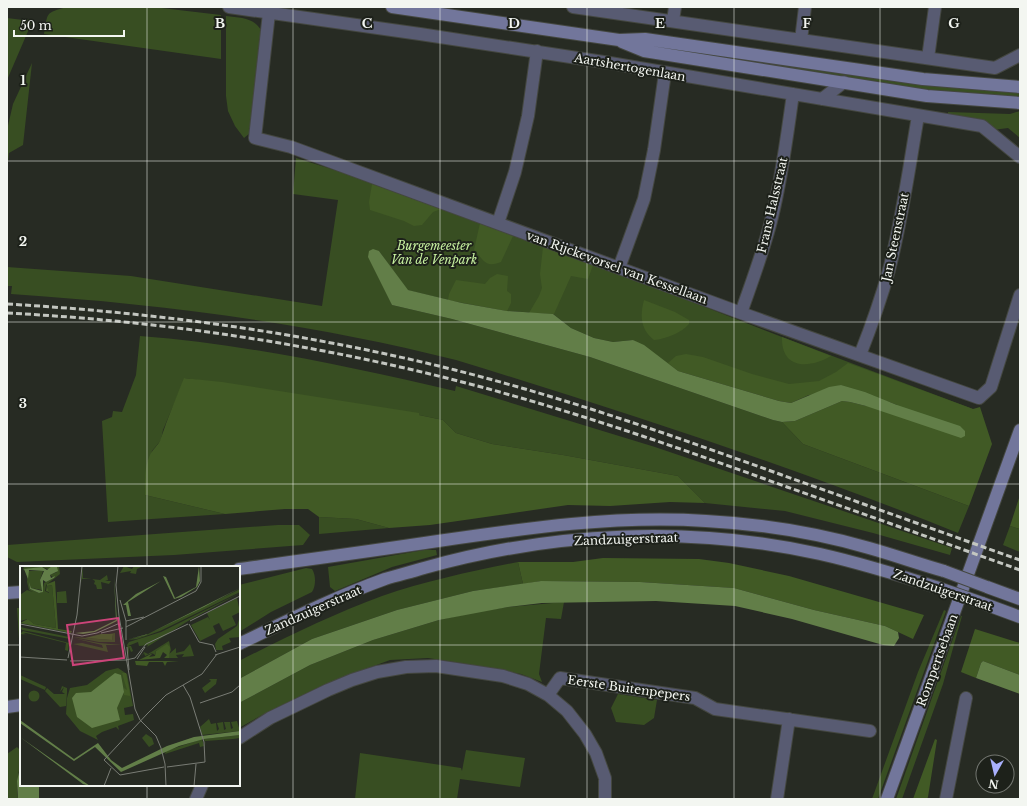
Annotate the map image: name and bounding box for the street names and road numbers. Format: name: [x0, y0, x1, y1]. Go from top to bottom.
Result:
street label: Aartshertogenlaan: [572, 50, 687, 84]
street label: Frans Halsstraat: [754, 155, 790, 254]
street label: Jan Steenstraat: [878, 191, 912, 285]
street label: van Rijckevorsel van Kessellaan: [524, 227, 710, 307]
street label: Zandzuigerstraat: [574, 530, 679, 548]
street label: Zandzuigerstraat: [891, 566, 995, 614]
street label: Zandzuigerstraat: [262, 582, 364, 638]
street label: Rompertsebaan: [913, 612, 961, 708]
street label: Eerste Buitenpepers: [567, 672, 691, 704]

